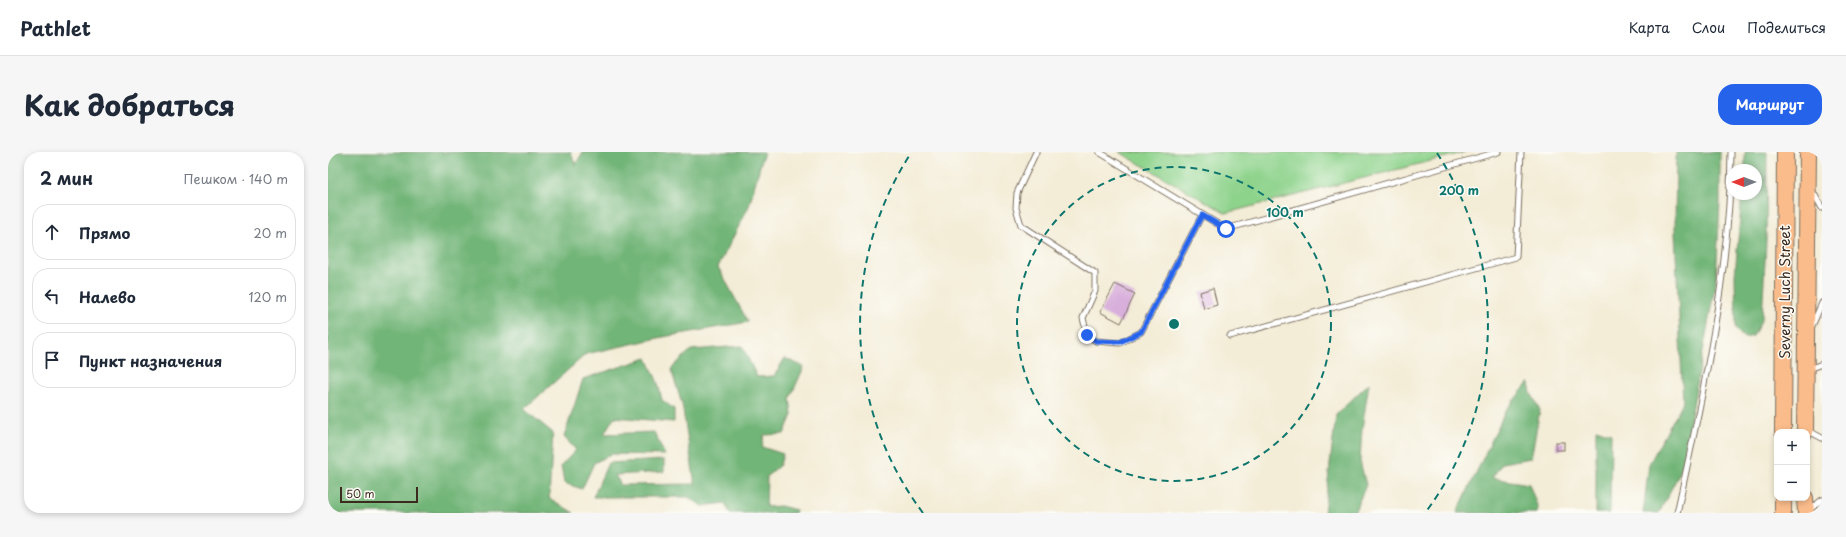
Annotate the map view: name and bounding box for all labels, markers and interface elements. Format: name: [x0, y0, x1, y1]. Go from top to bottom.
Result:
text: Pathlet: [20, 14, 91, 42]
text: Карта: [1629, 17, 1670, 38]
text: Слои: [1692, 17, 1725, 38]
text: Поделиться: [1747, 17, 1826, 38]
text: Как добраться: [24, 83, 235, 126]
button: Маршрут: [1718, 84, 1822, 125]
north arrow: [1726, 164, 1762, 200]
text: 2 мин: [40, 165, 93, 191]
text: Пешком · 140 m: [184, 169, 288, 188]
text: 200 m: [1439, 181, 1479, 199]
text: 100 m: [1266, 203, 1304, 221]
route start: [1217, 220, 1235, 238]
icon: ahead: [41, 221, 63, 243]
text: Прямо: [79, 221, 130, 244]
text: 20 m: [253, 223, 287, 242]
street label: Severny Luch Street: [1774, 225, 1795, 359]
icon: left: [41, 285, 63, 307]
text: Налево: [79, 285, 136, 308]
text: 120 m: [248, 287, 287, 306]
centre of rings: [1167, 317, 1181, 331]
route end: [1078, 326, 1096, 344]
icon: arrive: [41, 349, 63, 371]
text: Пункт назначения: [79, 349, 222, 372]
map controls: [1774, 429, 1810, 501]
button: +: [1774, 429, 1810, 465]
button: −: [1774, 465, 1810, 501]
scale bar: [340, 485, 418, 504]
text: 50 m: [346, 485, 375, 502]

